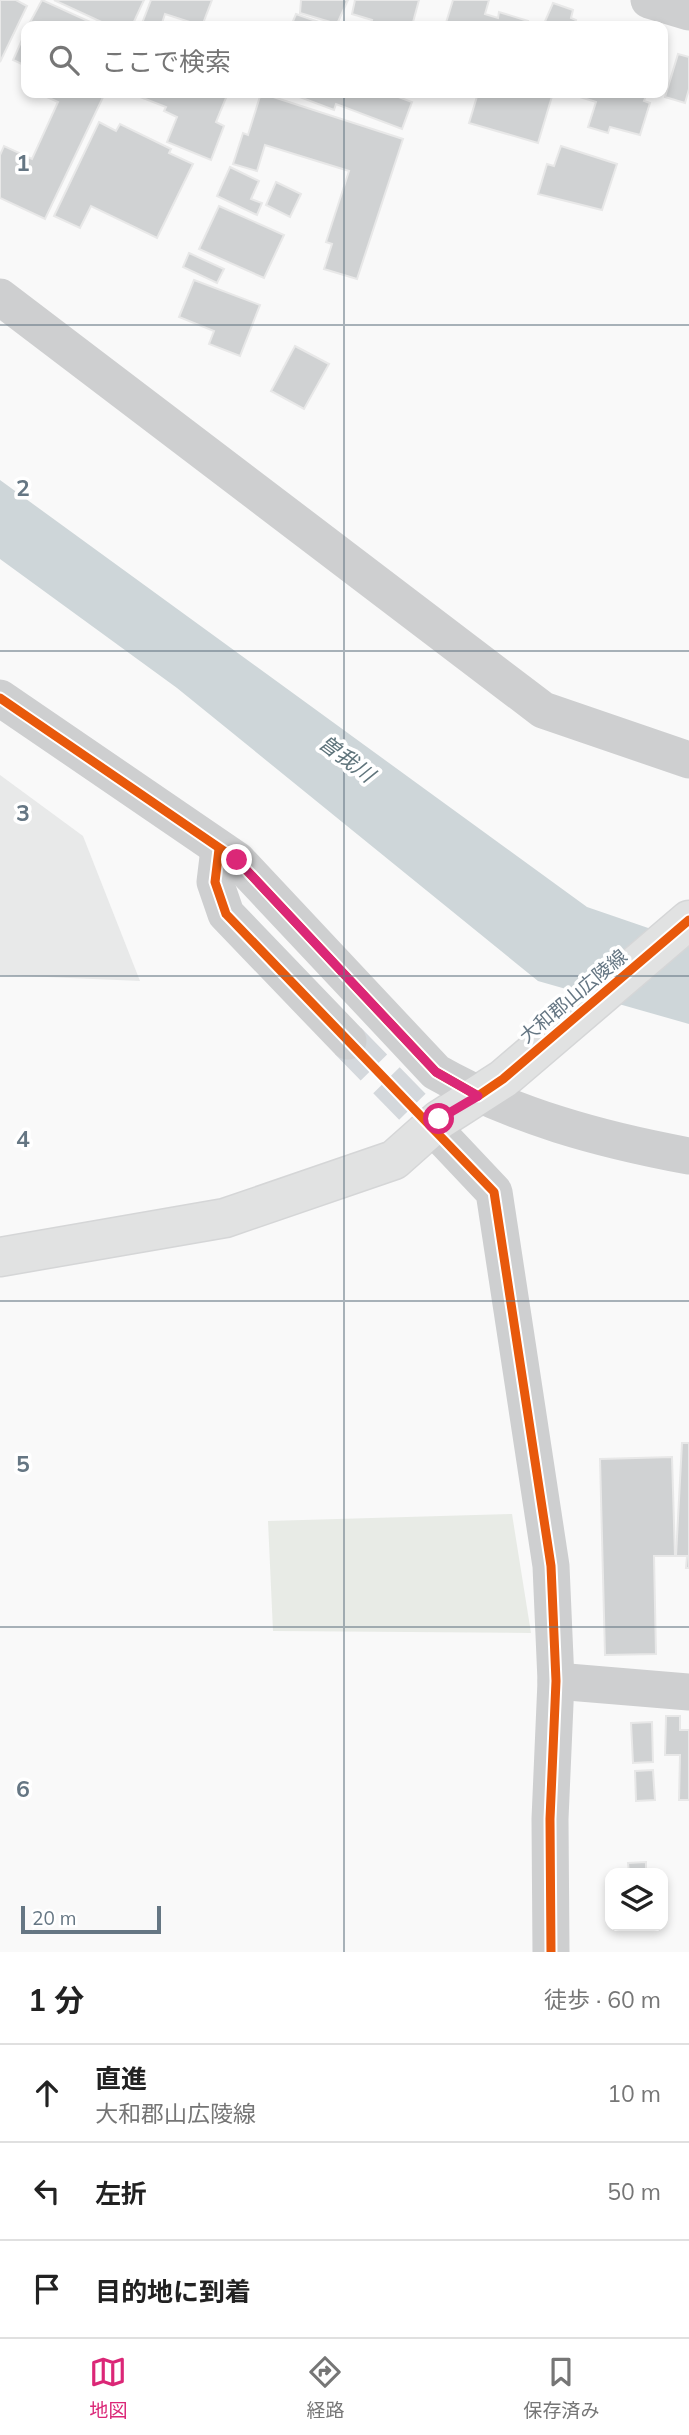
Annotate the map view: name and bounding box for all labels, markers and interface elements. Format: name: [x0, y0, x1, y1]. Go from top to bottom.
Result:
search box: [21, 21, 668, 98]
icon: search: [45, 41, 83, 79]
text: ここで検索: [101, 45, 231, 78]
text: 1: [16, 148, 30, 177]
text: 2: [16, 473, 30, 502]
water label: 曽我川: [314, 729, 382, 789]
text: 3: [16, 798, 30, 827]
route end: [221, 844, 252, 875]
street label: 大和郡山広陵線: [514, 944, 632, 1048]
route start: [423, 1103, 454, 1134]
text: 4: [16, 1124, 30, 1153]
text: 5: [16, 1449, 30, 1478]
text: 6: [16, 1774, 30, 1803]
map controls: [605, 1868, 668, 1931]
button: layers: [605, 1868, 668, 1931]
scale bar: [21, 1903, 161, 1935]
text: 20 m: [32, 1906, 76, 1930]
text: 1 分: [28, 1981, 84, 2019]
text: 徒歩 · 60 m: [544, 1985, 661, 2014]
text: 直進: [95, 2062, 147, 2095]
icon: ahead: [28, 2074, 66, 2112]
text: 10 m: [607, 2079, 661, 2108]
text: 大和郡山広陵線: [95, 2099, 256, 2128]
icon: left: [28, 2172, 66, 2210]
text: 左折: [95, 2177, 147, 2210]
text: 50 m: [607, 2177, 661, 2206]
icon: arrive: [28, 2270, 66, 2308]
text: 目的地に到着: [95, 2275, 251, 2308]
tab: 地図: [89, 2353, 128, 2422]
tab: 経路: [306, 2353, 345, 2422]
tab: 保存済み: [523, 2353, 600, 2422]

